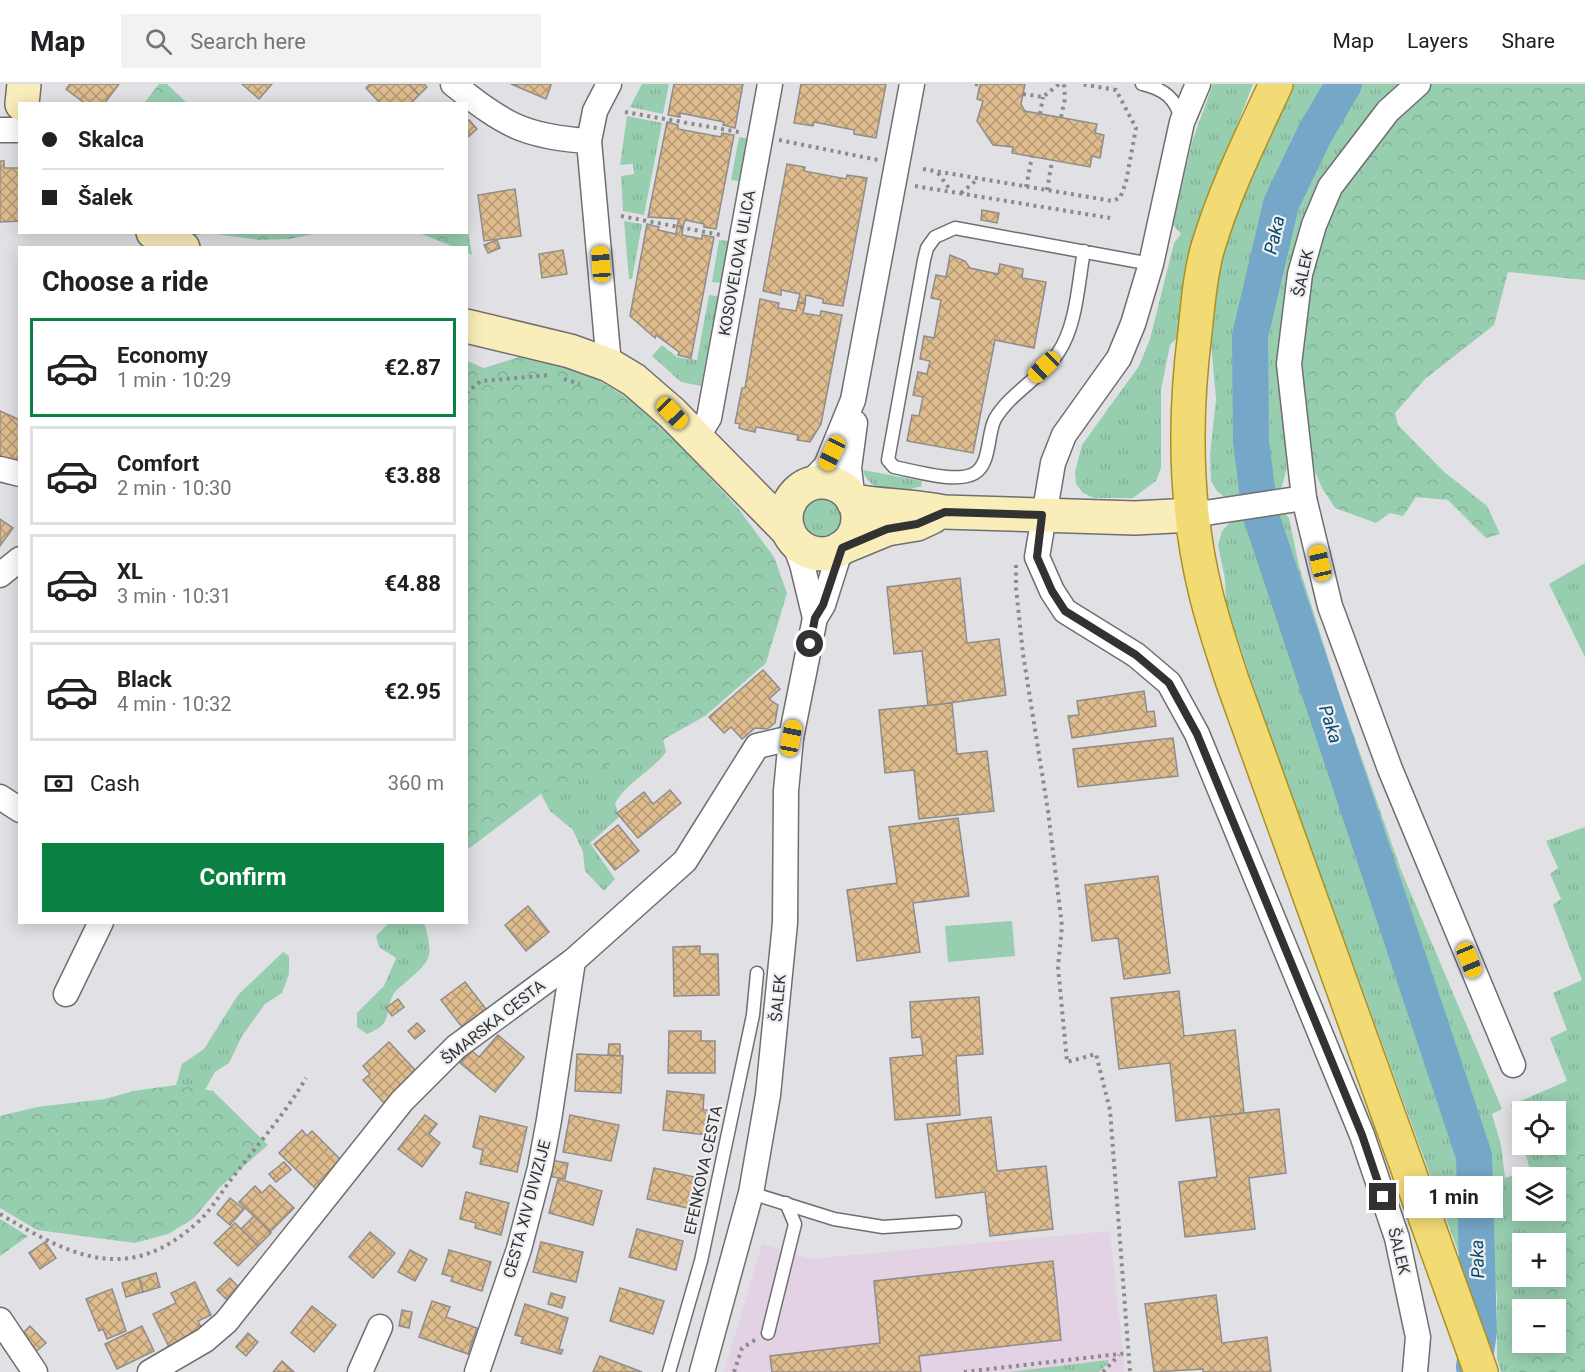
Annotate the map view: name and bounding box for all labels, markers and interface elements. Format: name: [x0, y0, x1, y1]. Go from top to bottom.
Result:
search box: [121, 14, 541, 68]
text: Map: [30, 25, 85, 58]
icon: search: [142, 25, 175, 58]
text: Search here: [190, 29, 306, 54]
text: Map: [1332, 29, 1374, 53]
text: Layers: [1407, 29, 1468, 53]
text: Share: [1501, 29, 1555, 53]
text: Skalca: [78, 127, 144, 152]
text: Šalek: [78, 185, 133, 210]
street label: KOSOVELOVA ULICA: [715, 188, 759, 337]
water label: Paka: [1259, 214, 1289, 256]
car: [591, 245, 611, 283]
street label: ŠALEK: [1288, 247, 1317, 298]
text: Choose a ride: [42, 266, 208, 298]
icon: car: [45, 341, 99, 395]
text: Economy: [117, 343, 208, 368]
car: [1025, 348, 1063, 386]
text: €2.87: [384, 355, 441, 380]
text: 1 min · 10:29: [117, 368, 232, 392]
car: [653, 394, 691, 432]
car: [816, 433, 848, 473]
icon: car: [45, 449, 99, 503]
text: Comfort: [117, 451, 199, 476]
text: €3.88: [384, 463, 441, 488]
text: 2 min · 10:30: [117, 476, 232, 500]
car: [1307, 543, 1333, 583]
icon: car: [45, 557, 99, 611]
text: XL: [117, 559, 143, 584]
text: €4.88: [384, 571, 441, 596]
text: 3 min · 10:31: [117, 584, 232, 608]
route start: [796, 630, 823, 657]
icon: car: [45, 665, 99, 719]
text: Black: [117, 667, 172, 692]
text: €2.95: [384, 679, 441, 704]
text: 4 min · 10:32: [117, 692, 232, 716]
water label: Paka: [1315, 702, 1347, 746]
car: [779, 719, 803, 757]
icon: cash: [42, 767, 75, 800]
text: Cash: [90, 771, 140, 796]
text: 360 m: [388, 771, 444, 795]
button: Confirm: [42, 843, 444, 912]
car: [1454, 940, 1484, 980]
street label: ŠALEK: [765, 972, 790, 1023]
street label: ŠMARSKA CESTA: [437, 975, 549, 1068]
map controls: [1512, 1101, 1566, 1353]
button: locate: [1512, 1101, 1566, 1155]
street label: EFENKOVA CESTA: [680, 1103, 726, 1236]
street label: CESTA XIV DIVIZIJE: [499, 1138, 555, 1280]
button: layers: [1512, 1167, 1566, 1221]
callout: 1 min: [1404, 1176, 1503, 1218]
route end: [1369, 1183, 1396, 1210]
text: 1 min: [1428, 1185, 1479, 1209]
street label: ŠALEK: [1384, 1225, 1415, 1277]
button: +: [1512, 1233, 1566, 1287]
water label: Paka: [1466, 1239, 1488, 1279]
button: −: [1512, 1299, 1566, 1353]

